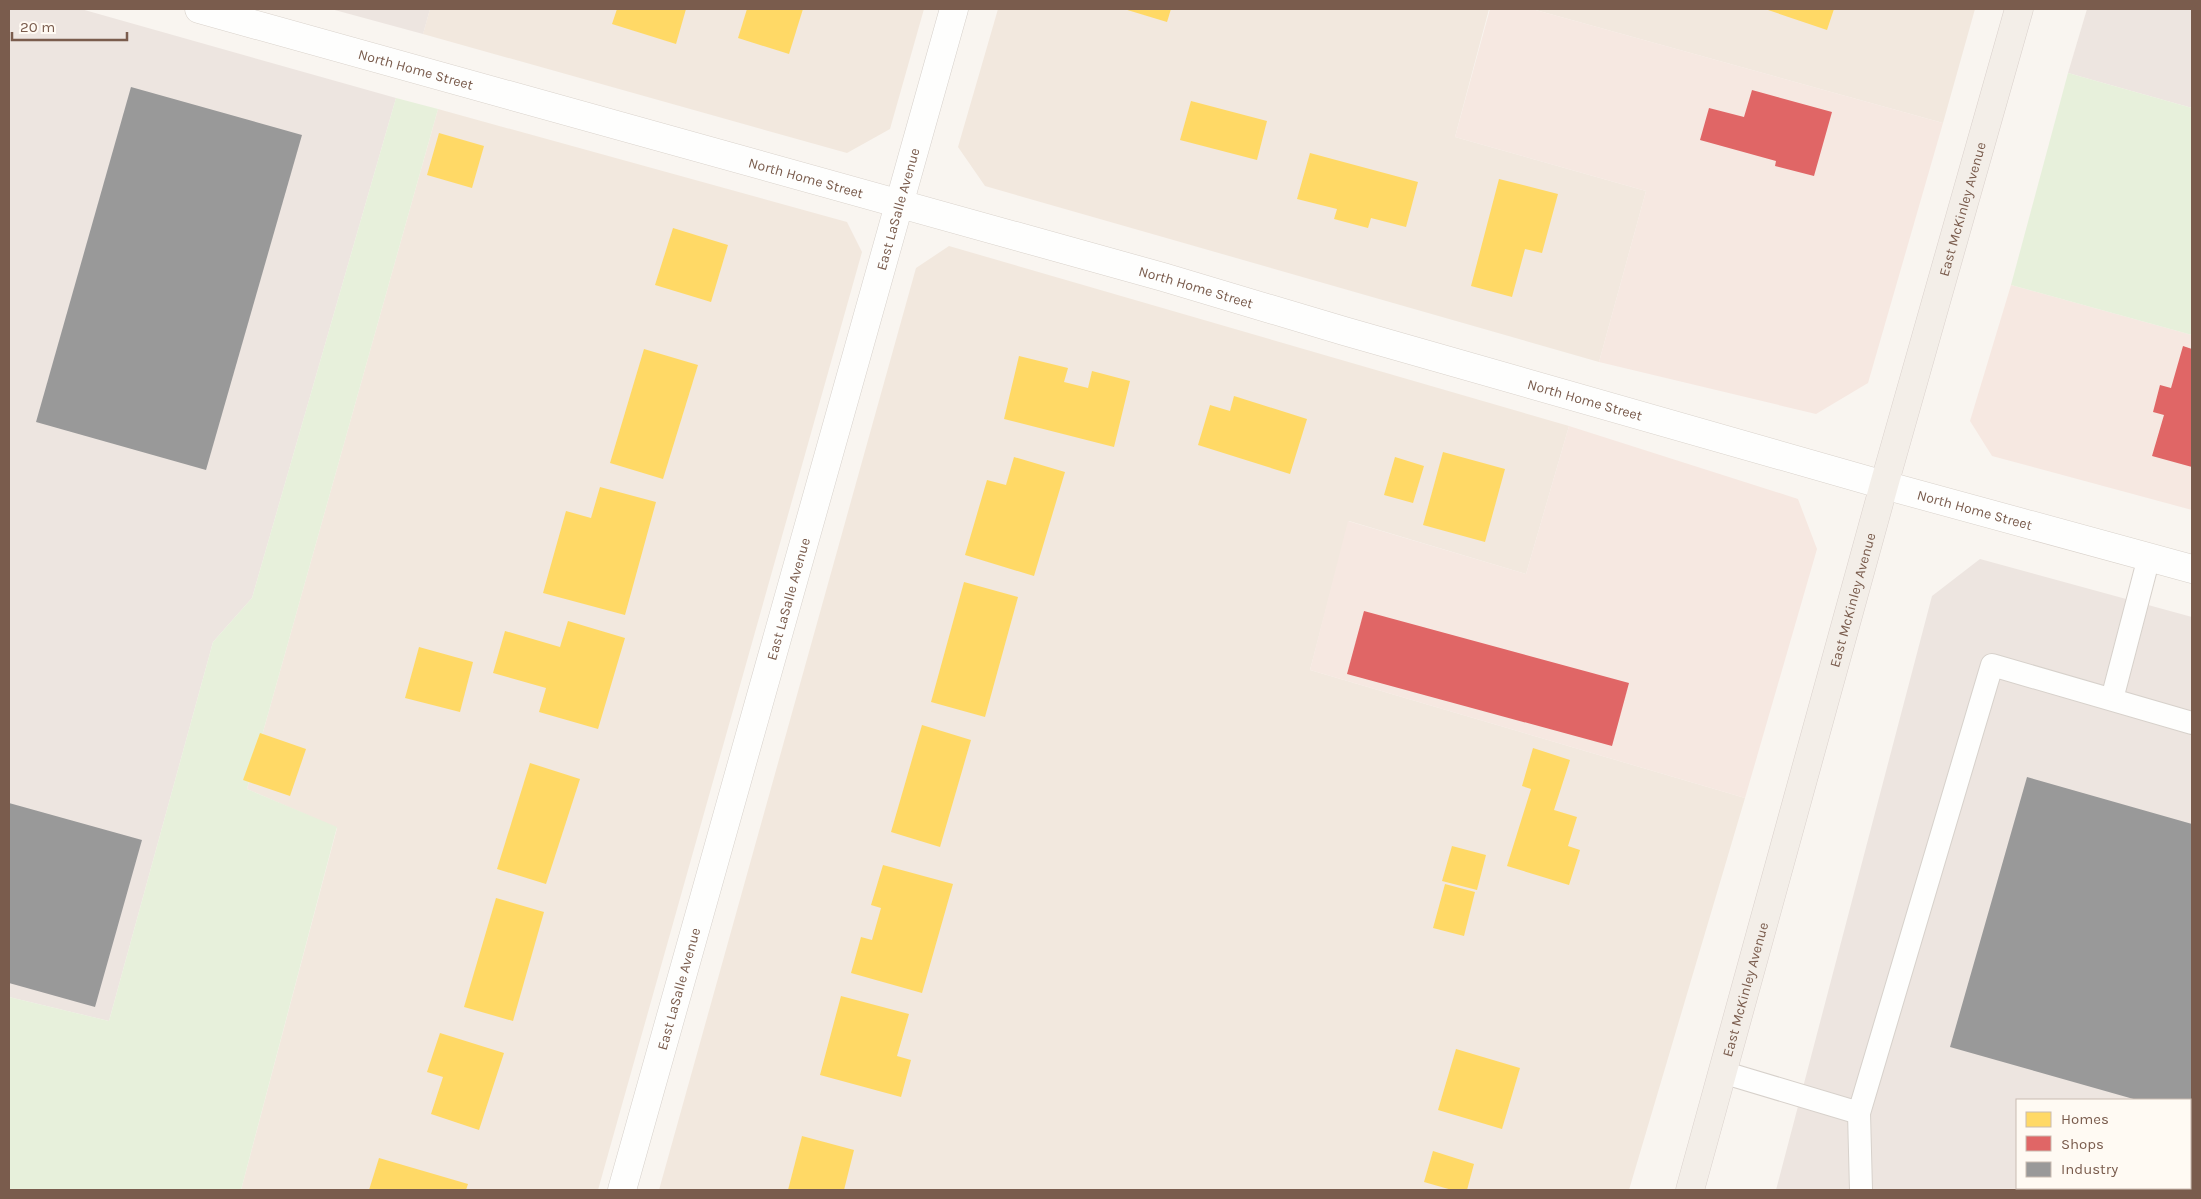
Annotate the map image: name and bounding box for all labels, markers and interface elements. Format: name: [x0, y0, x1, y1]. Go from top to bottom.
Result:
scale bar: [12, 10, 128, 42]
text: 20 m: [20, 18, 55, 36]
street label: North Home Street: [356, 45, 475, 93]
street label: East McKinley Avenue: [1935, 140, 1989, 278]
street label: East LaSalle Avenue: [872, 146, 923, 272]
street label: North Home Street: [747, 154, 865, 202]
street label: North Home Street: [1137, 262, 1255, 312]
street label: North Home Street: [1526, 375, 1644, 424]
street label: North Home Street: [1915, 486, 2034, 534]
street label: East McKinley Avenue: [1826, 531, 1879, 669]
street label: East LaSalle Avenue: [763, 536, 813, 662]
street label: East McKinley Avenue: [1719, 920, 1772, 1059]
street label: East LaSalle Avenue: [653, 926, 704, 1052]
legend: [2016, 1099, 2191, 1189]
text: Homes: [2061, 1110, 2109, 1128]
text: Shops: [2061, 1135, 2104, 1153]
text: Industry: [2061, 1160, 2118, 1178]

